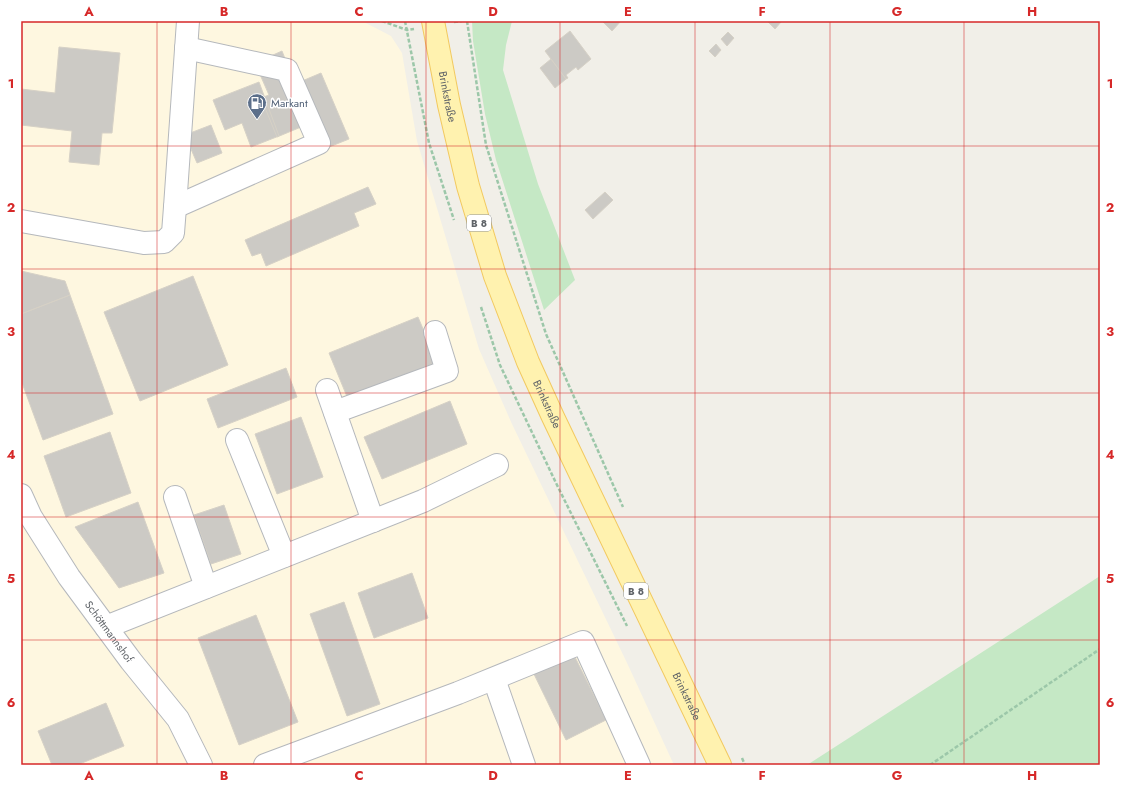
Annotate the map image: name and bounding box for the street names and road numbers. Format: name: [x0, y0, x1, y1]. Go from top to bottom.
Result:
street label: Brinkstraße: [435, 70, 461, 124]
road number: B 8: [467, 215, 491, 231]
street label: Brinkstraße: [529, 377, 565, 431]
road number: B 8: [624, 583, 648, 599]
street label: Schöttmannshof: [81, 597, 138, 666]
street label: Brinkstraße: [669, 670, 706, 723]

